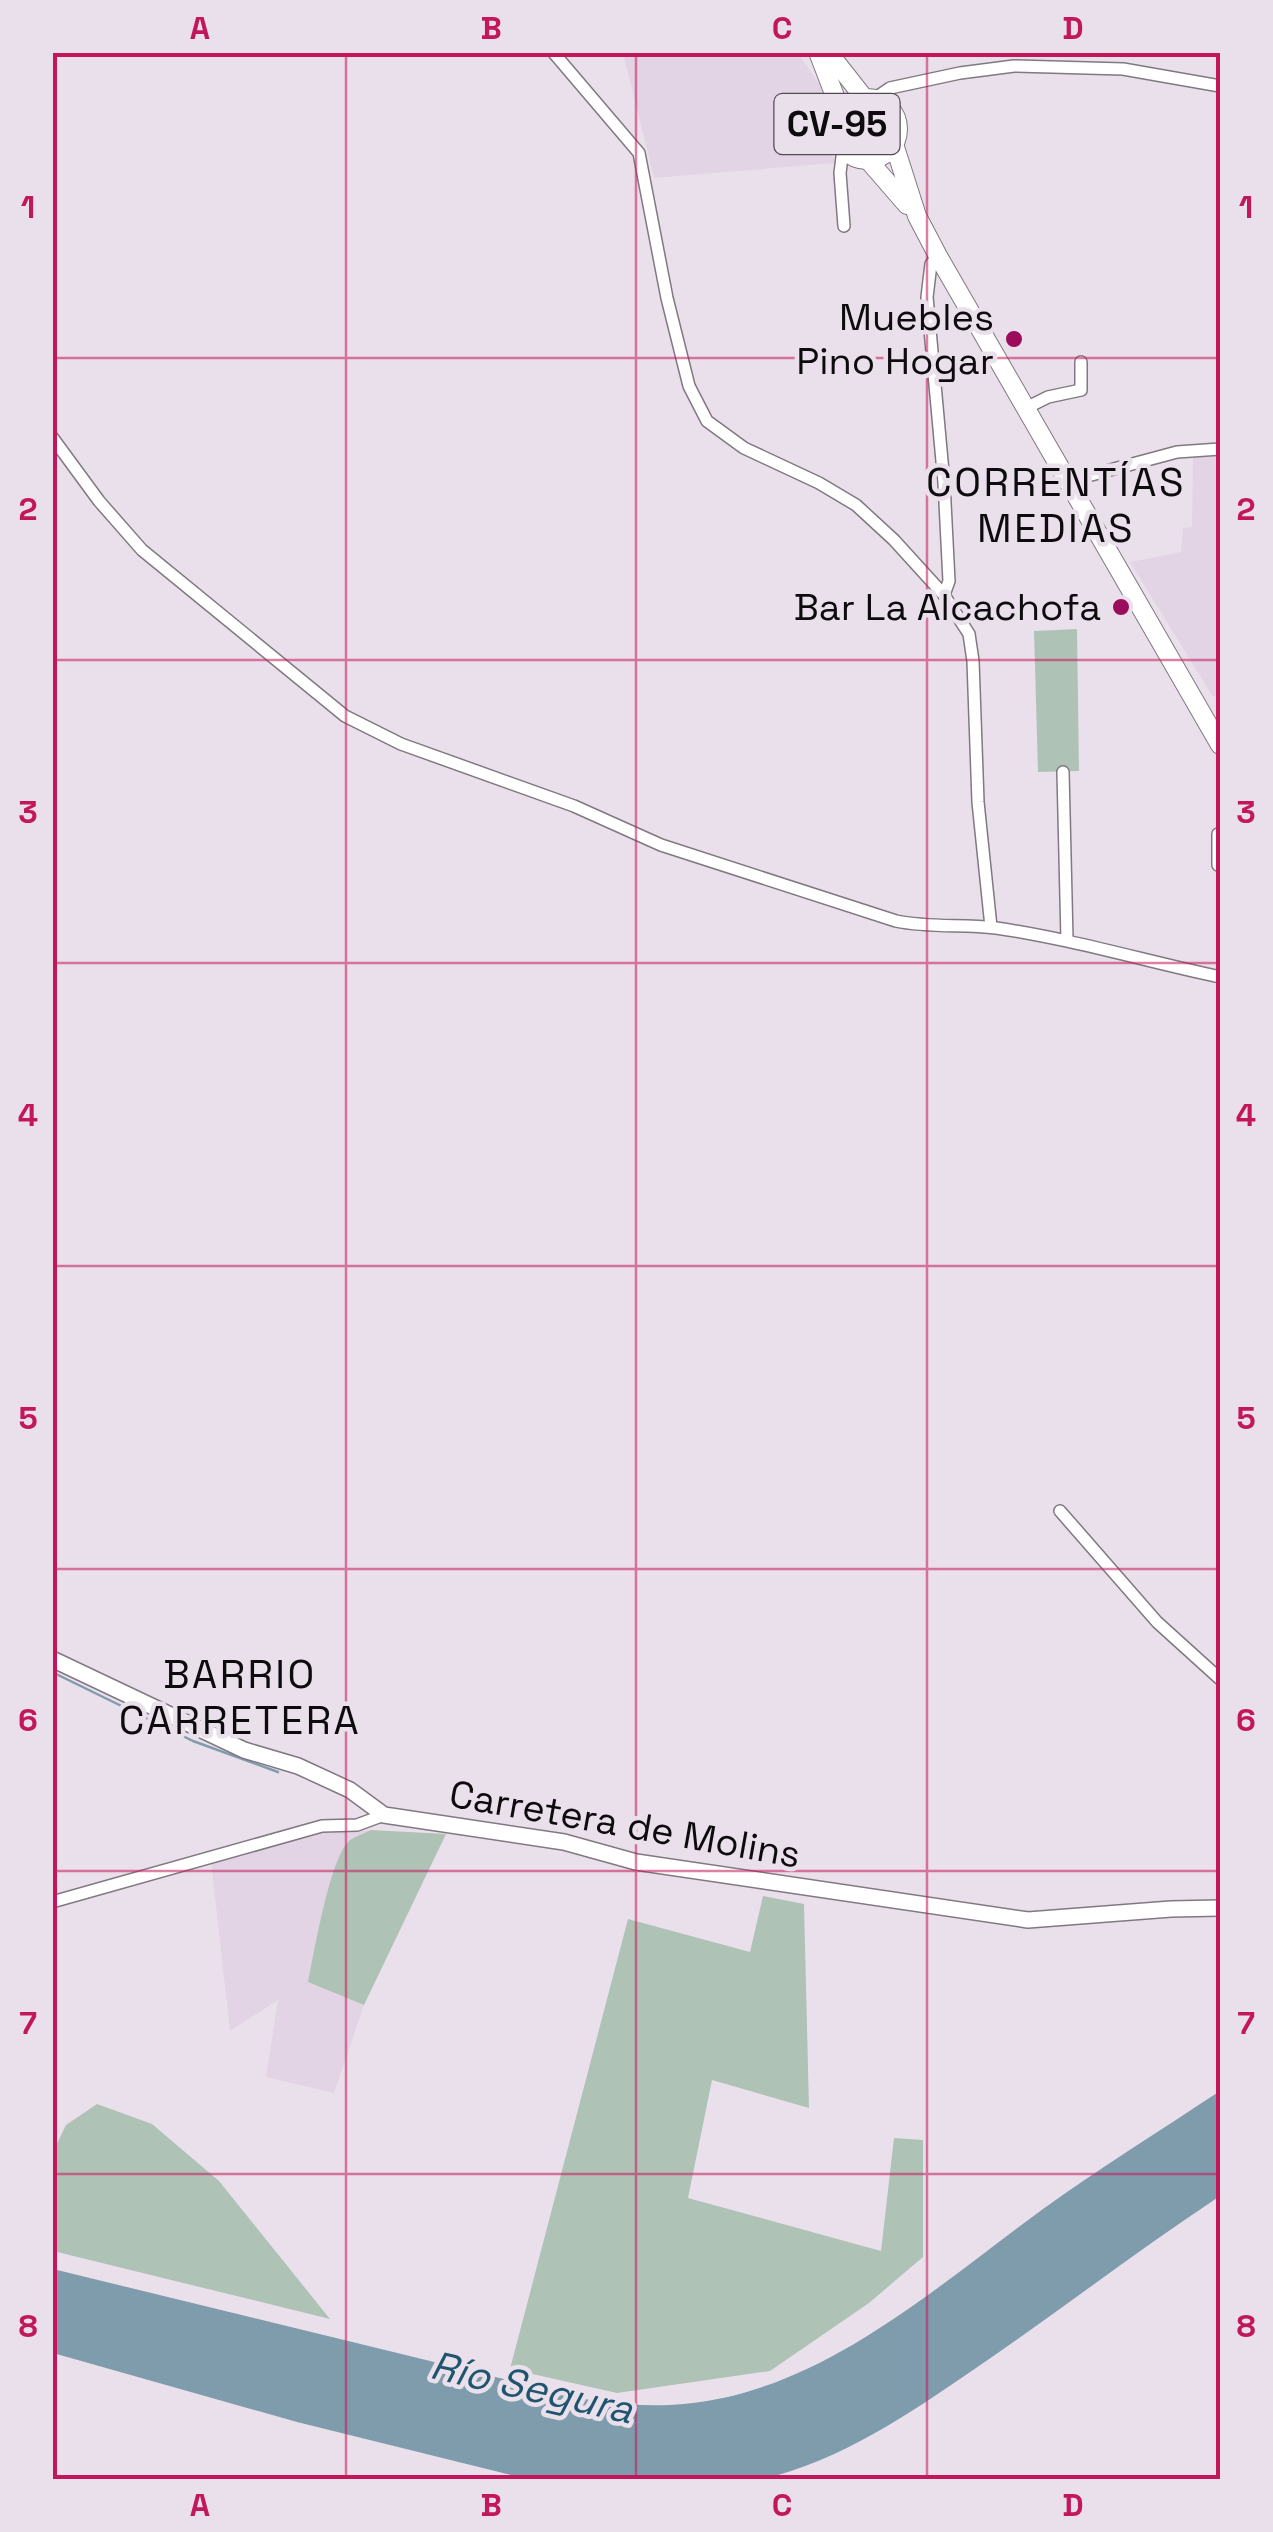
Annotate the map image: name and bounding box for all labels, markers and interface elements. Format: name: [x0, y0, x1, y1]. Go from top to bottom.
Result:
text: A: [190, 8, 210, 48]
text: B: [480, 8, 502, 48]
text: C: [772, 8, 792, 48]
text: D: [1062, 8, 1084, 48]
road number: CV-95: [774, 94, 900, 154]
text: 1: [21, 187, 35, 227]
text: 1: [1239, 187, 1253, 227]
place label: Muebles Pino Hogar: [796, 293, 994, 385]
marker: Muebles Pino Hogar: [1003, 328, 1025, 350]
district label: CORRENTÍAS MEDIAS: [926, 457, 1186, 554]
text: 2: [18, 489, 38, 529]
text: 2: [1236, 489, 1256, 529]
place label: Bar La Alcachofa: [794, 583, 1101, 631]
marker: Bar La Alcachofa: [1110, 596, 1132, 618]
text: 3: [18, 792, 38, 832]
text: 3: [1236, 792, 1256, 832]
text: 4: [18, 1095, 38, 1135]
text: 4: [1236, 1095, 1256, 1135]
text: 5: [18, 1398, 38, 1438]
text: 5: [1236, 1398, 1256, 1438]
district label: BARRIO CARRETERA: [119, 1649, 361, 1746]
text: 6: [18, 1700, 38, 1740]
text: 6: [1236, 1700, 1256, 1740]
street label: Carretera de Molins: [446, 1769, 804, 1879]
text: 7: [19, 2003, 37, 2043]
text: 7: [1237, 2003, 1255, 2043]
text: 8: [18, 2306, 38, 2346]
text: 8: [1236, 2306, 1256, 2346]
water label: Río Segura: [426, 2339, 639, 2436]
text: A: [190, 2485, 210, 2525]
text: B: [480, 2485, 502, 2525]
text: C: [772, 2485, 792, 2525]
text: D: [1062, 2485, 1084, 2525]

